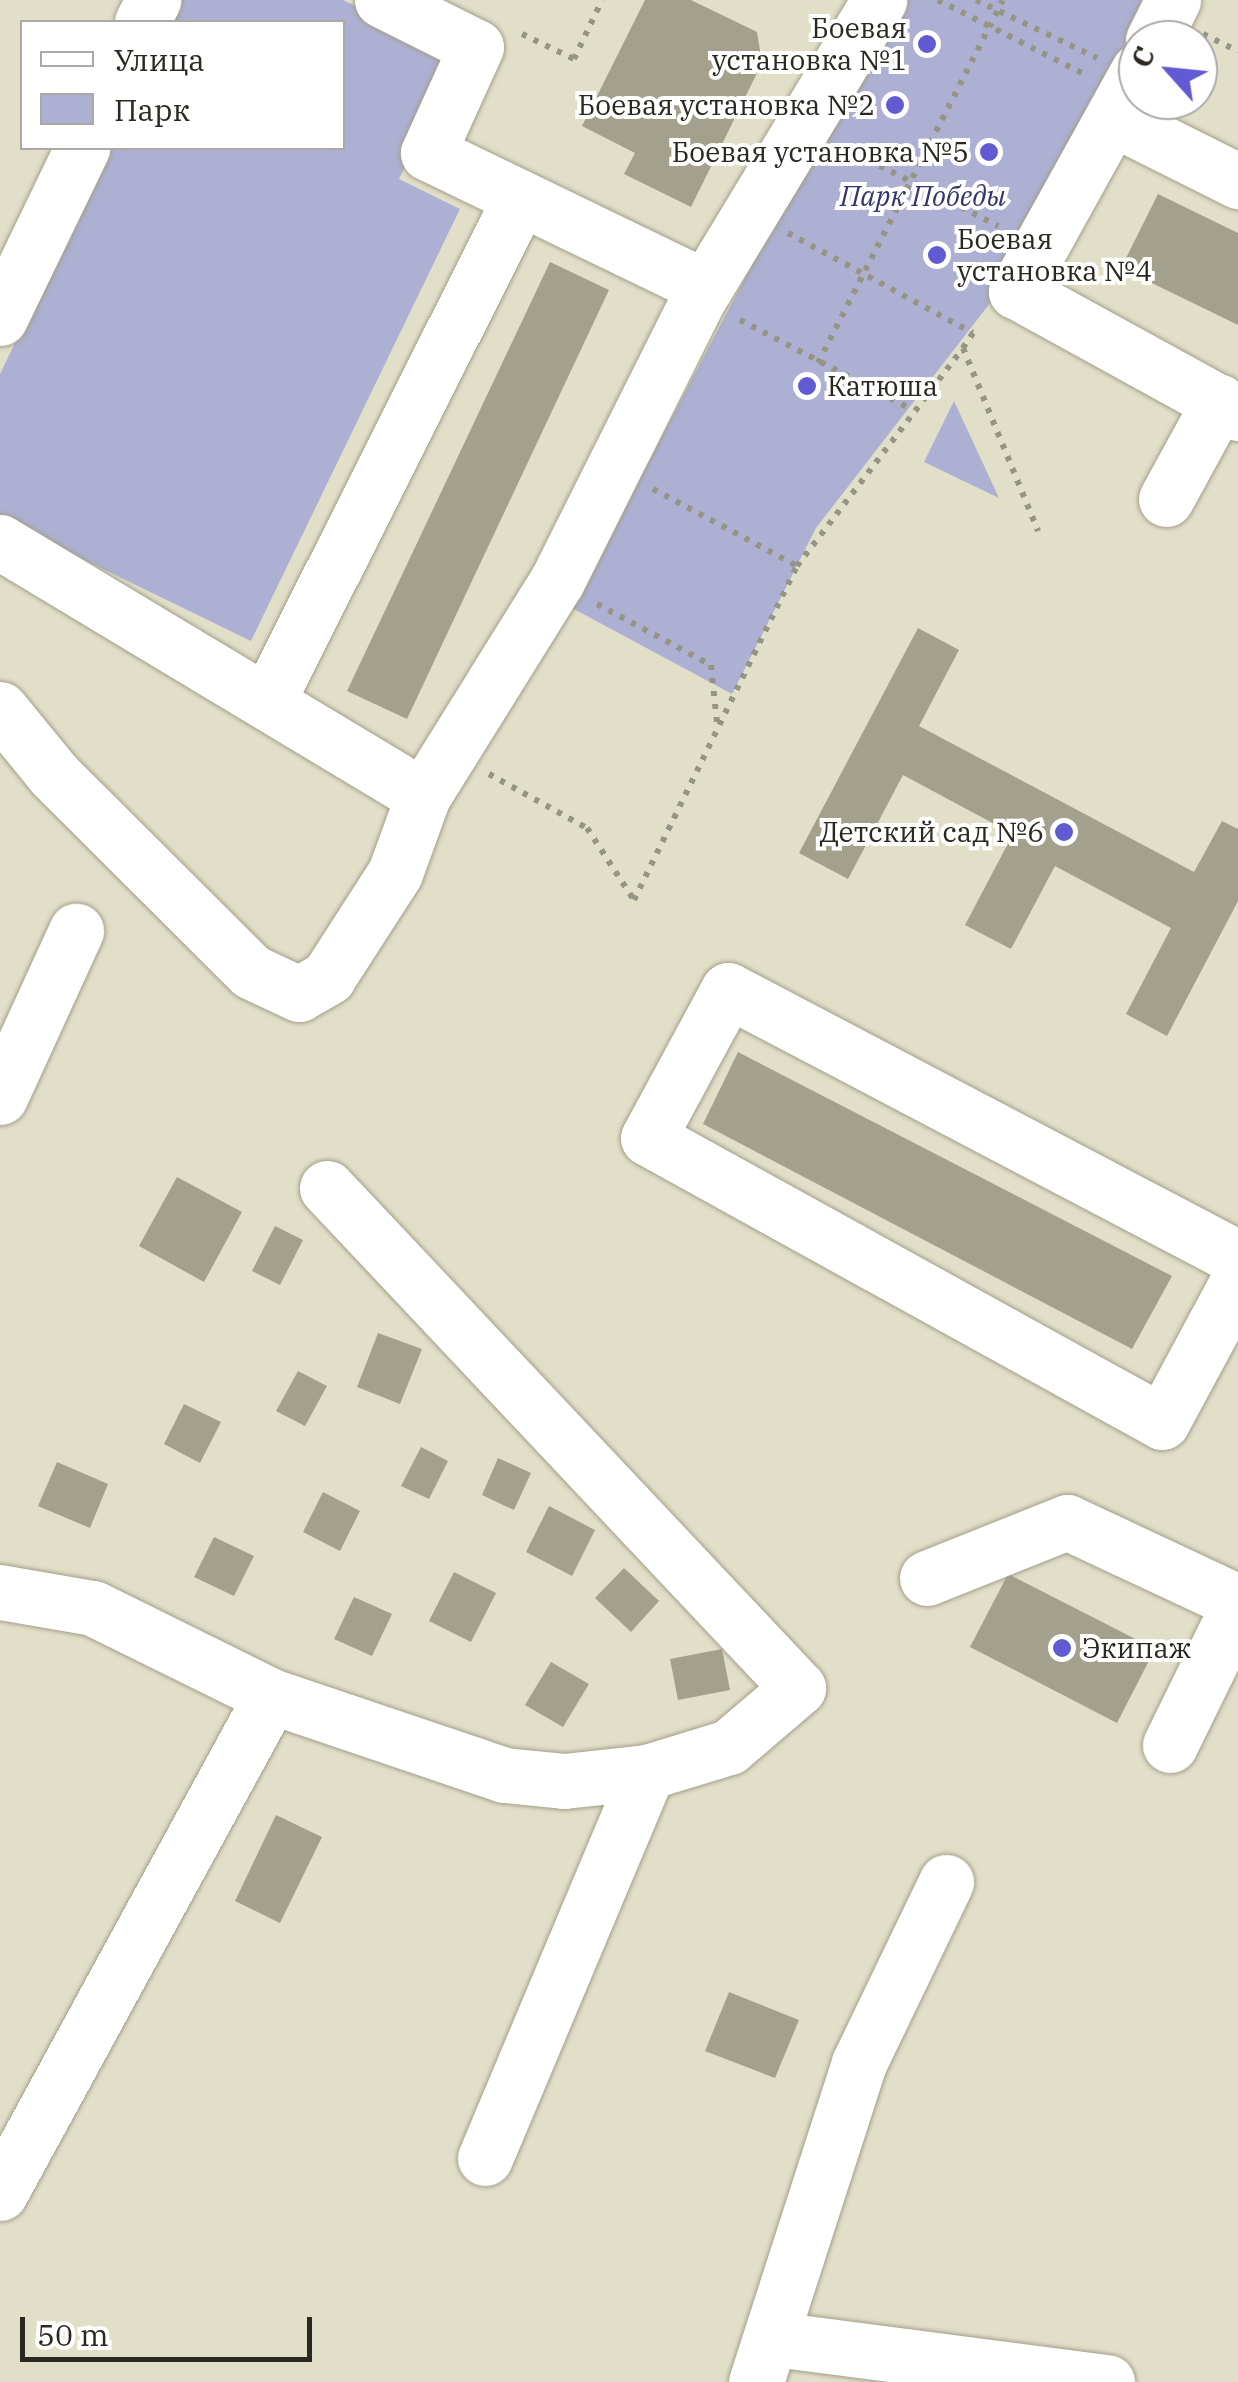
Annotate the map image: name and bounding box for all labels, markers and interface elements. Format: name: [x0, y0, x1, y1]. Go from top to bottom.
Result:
place label: Боевая установка №1: [712, 11, 907, 77]
legend: [20, 20, 345, 150]
north arrow: [1118, 20, 1218, 120]
marker: Боевая установка №1: [916, 33, 938, 55]
text: Улица: [114, 40, 205, 79]
text: С: [1122, 40, 1163, 74]
place label: Боевая установка №2: [578, 88, 875, 122]
text: Парк: [114, 90, 190, 129]
marker: Боевая установка №2: [884, 94, 906, 116]
place label: Боевая установка №5: [672, 135, 969, 169]
marker: Боевая установка №5: [978, 141, 1000, 163]
park label: Парк Победы: [840, 179, 1006, 213]
place label: Боевая установка №4: [957, 222, 1152, 288]
marker: Боевая установка №4: [926, 244, 948, 266]
place label: Катюша: [827, 369, 938, 403]
marker: Катюша: [796, 375, 818, 397]
place label: Детский сад №6: [820, 815, 1044, 849]
marker: Детский сад №6: [1053, 821, 1075, 843]
place label: Экипаж: [1082, 1631, 1191, 1665]
marker: Экипаж: [1051, 1637, 1073, 1659]
scale bar: [25, 2297, 318, 2359]
text: 50 m: [37, 2315, 109, 2354]

